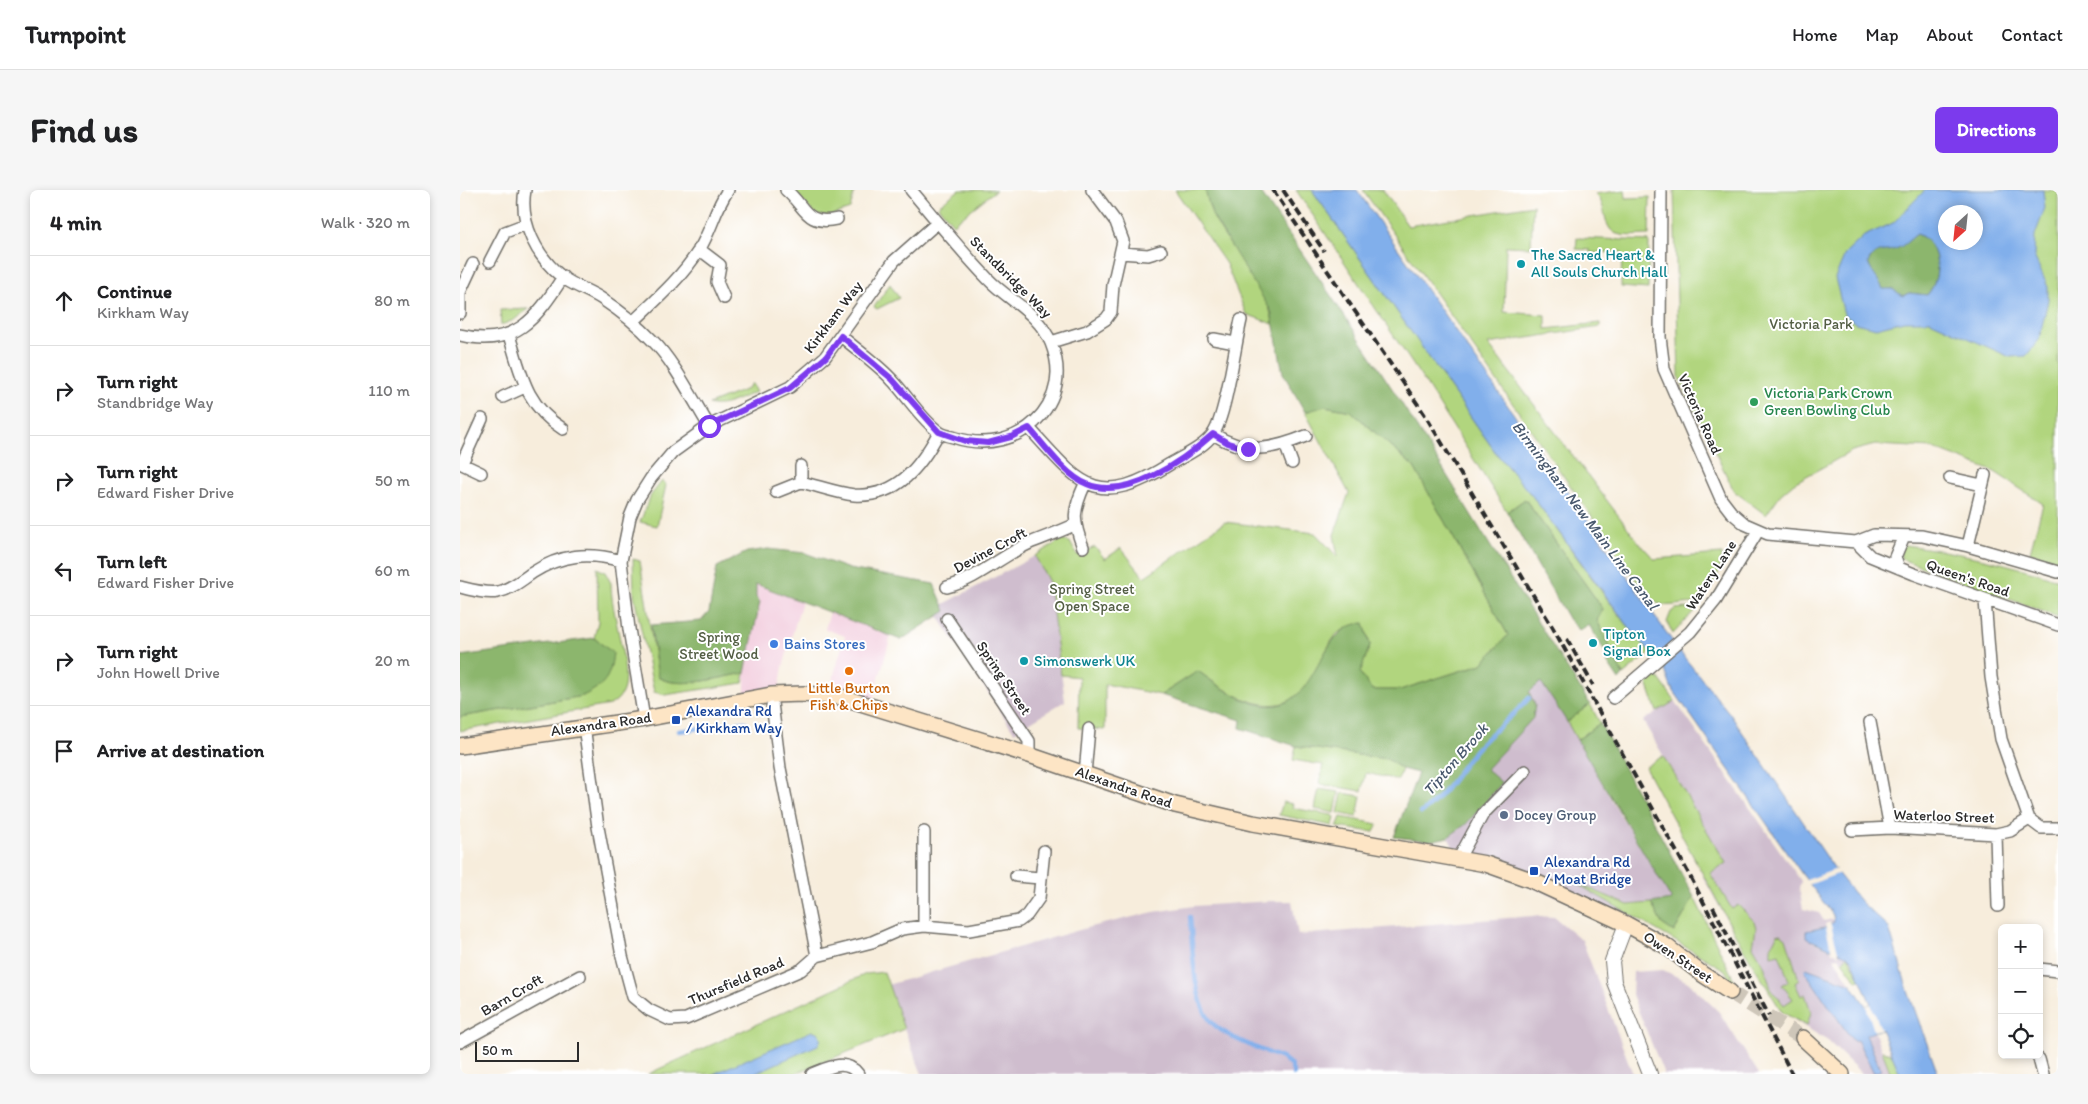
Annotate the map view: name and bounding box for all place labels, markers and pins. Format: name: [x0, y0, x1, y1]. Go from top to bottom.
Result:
place label: The Sacred Heart & All Souls Church Hall: [1531, 246, 1668, 281]
marker: The Sacred Heart & All Souls Church Hall: [1515, 258, 1527, 270]
place label: Victoria Park Crown Green Bowling Club: [1764, 384, 1892, 419]
marker: Victoria Park Crown Green Bowling Club: [1748, 396, 1760, 408]
place label: Tipton Signal Box: [1603, 625, 1671, 660]
place label: Bains Stores: [784, 635, 866, 653]
marker: Tipton Signal Box: [1587, 637, 1599, 649]
marker: Bains Stores: [768, 638, 780, 650]
place label: Simonswerk UK: [1034, 652, 1135, 670]
marker: Simonswerk UK: [1018, 655, 1030, 667]
marker: Little Burton Fish & Chips: [843, 665, 855, 677]
place label: Little Burton Fish & Chips: [808, 679, 891, 714]
place label: Alexandra Rd / Kirkham Way: [686, 702, 782, 737]
marker: Alexandra Rd / Kirkham Way: [670, 714, 682, 726]
place label: Docey Group: [1514, 806, 1596, 824]
marker: Docey Group: [1498, 809, 1510, 821]
place label: Alexandra Rd / Moat Bridge: [1544, 853, 1632, 888]
marker: Alexandra Rd / Moat Bridge: [1528, 865, 1540, 877]

